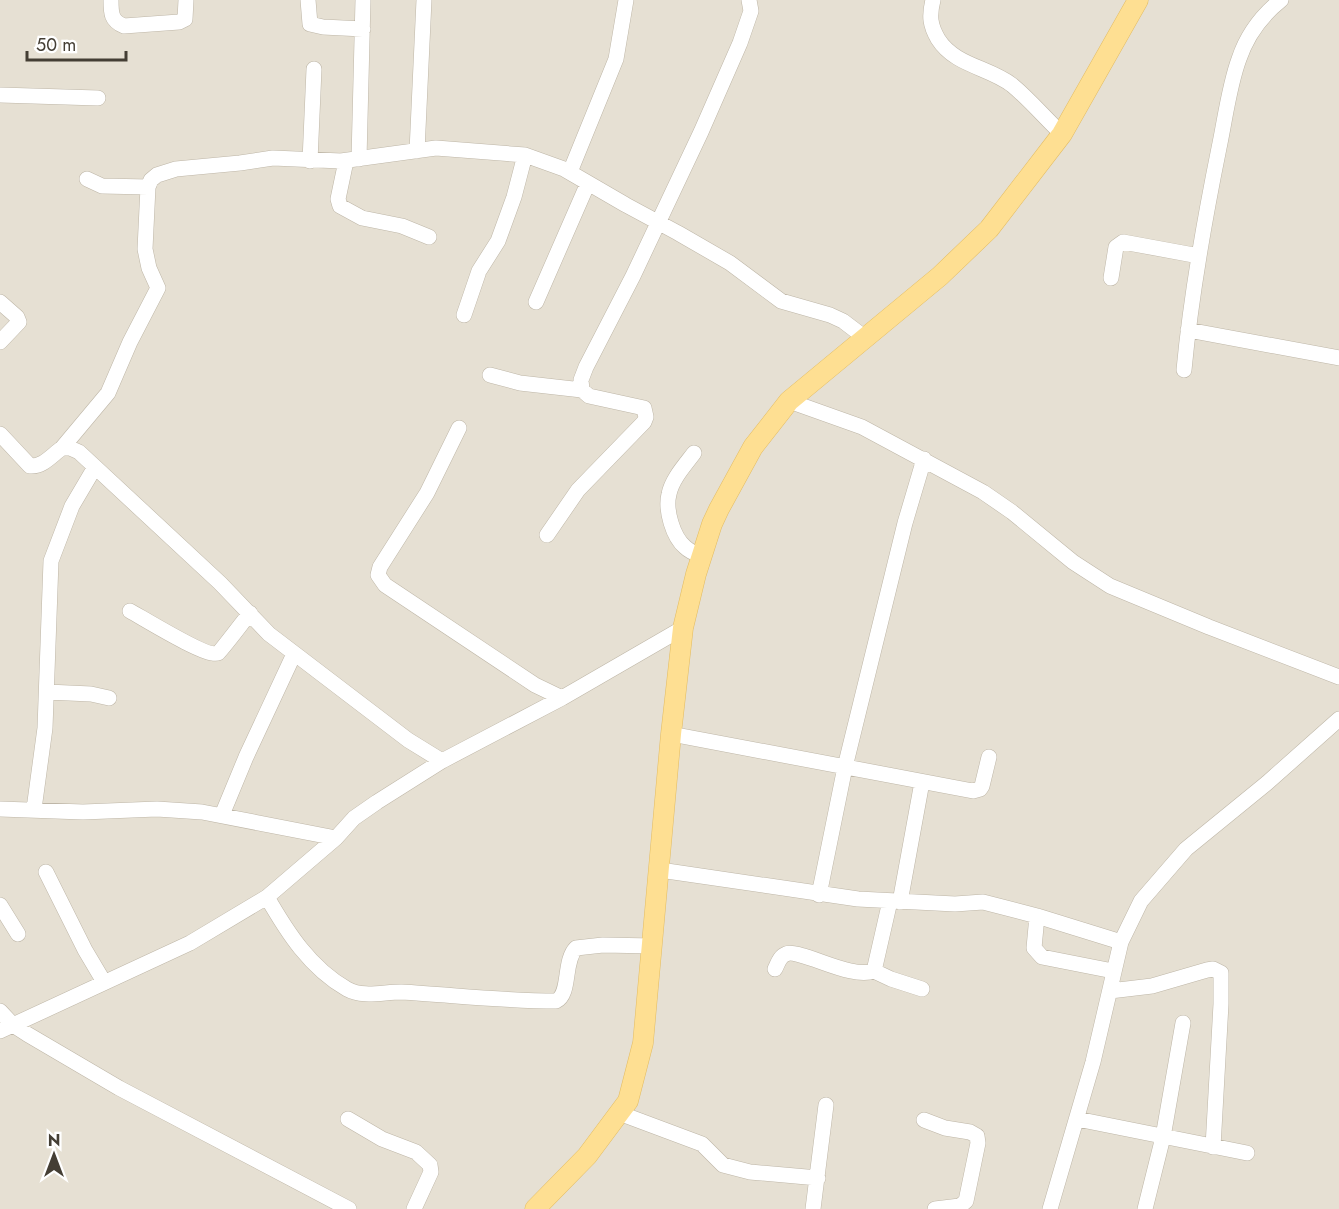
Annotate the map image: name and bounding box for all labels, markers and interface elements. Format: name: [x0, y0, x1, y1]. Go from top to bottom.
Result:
scale bar: [27, 24, 126, 62]
text: 50 m: [36, 32, 76, 58]
north arrow: [24, 1125, 84, 1185]
text: N: [48, 1129, 60, 1152]

